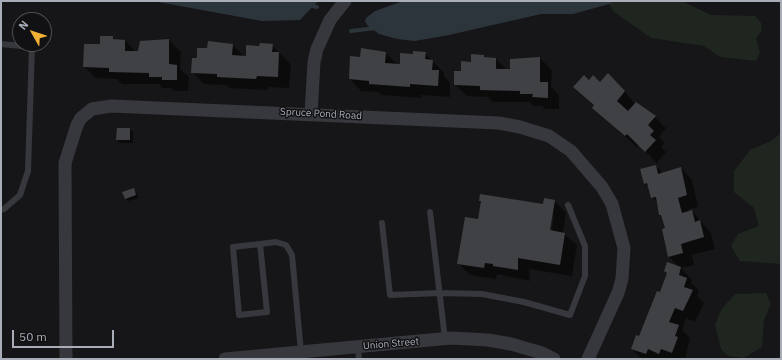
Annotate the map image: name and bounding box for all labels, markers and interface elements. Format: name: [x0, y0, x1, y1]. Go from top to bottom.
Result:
north arrow: [12, 12, 52, 52]
text: N: [16, 18, 31, 33]
street label: Spruce Pond Road: [280, 106, 362, 122]
scale bar: [14, 322, 116, 348]
text: 50 m: [19, 329, 47, 344]
street label: Union Street: [363, 336, 419, 352]

